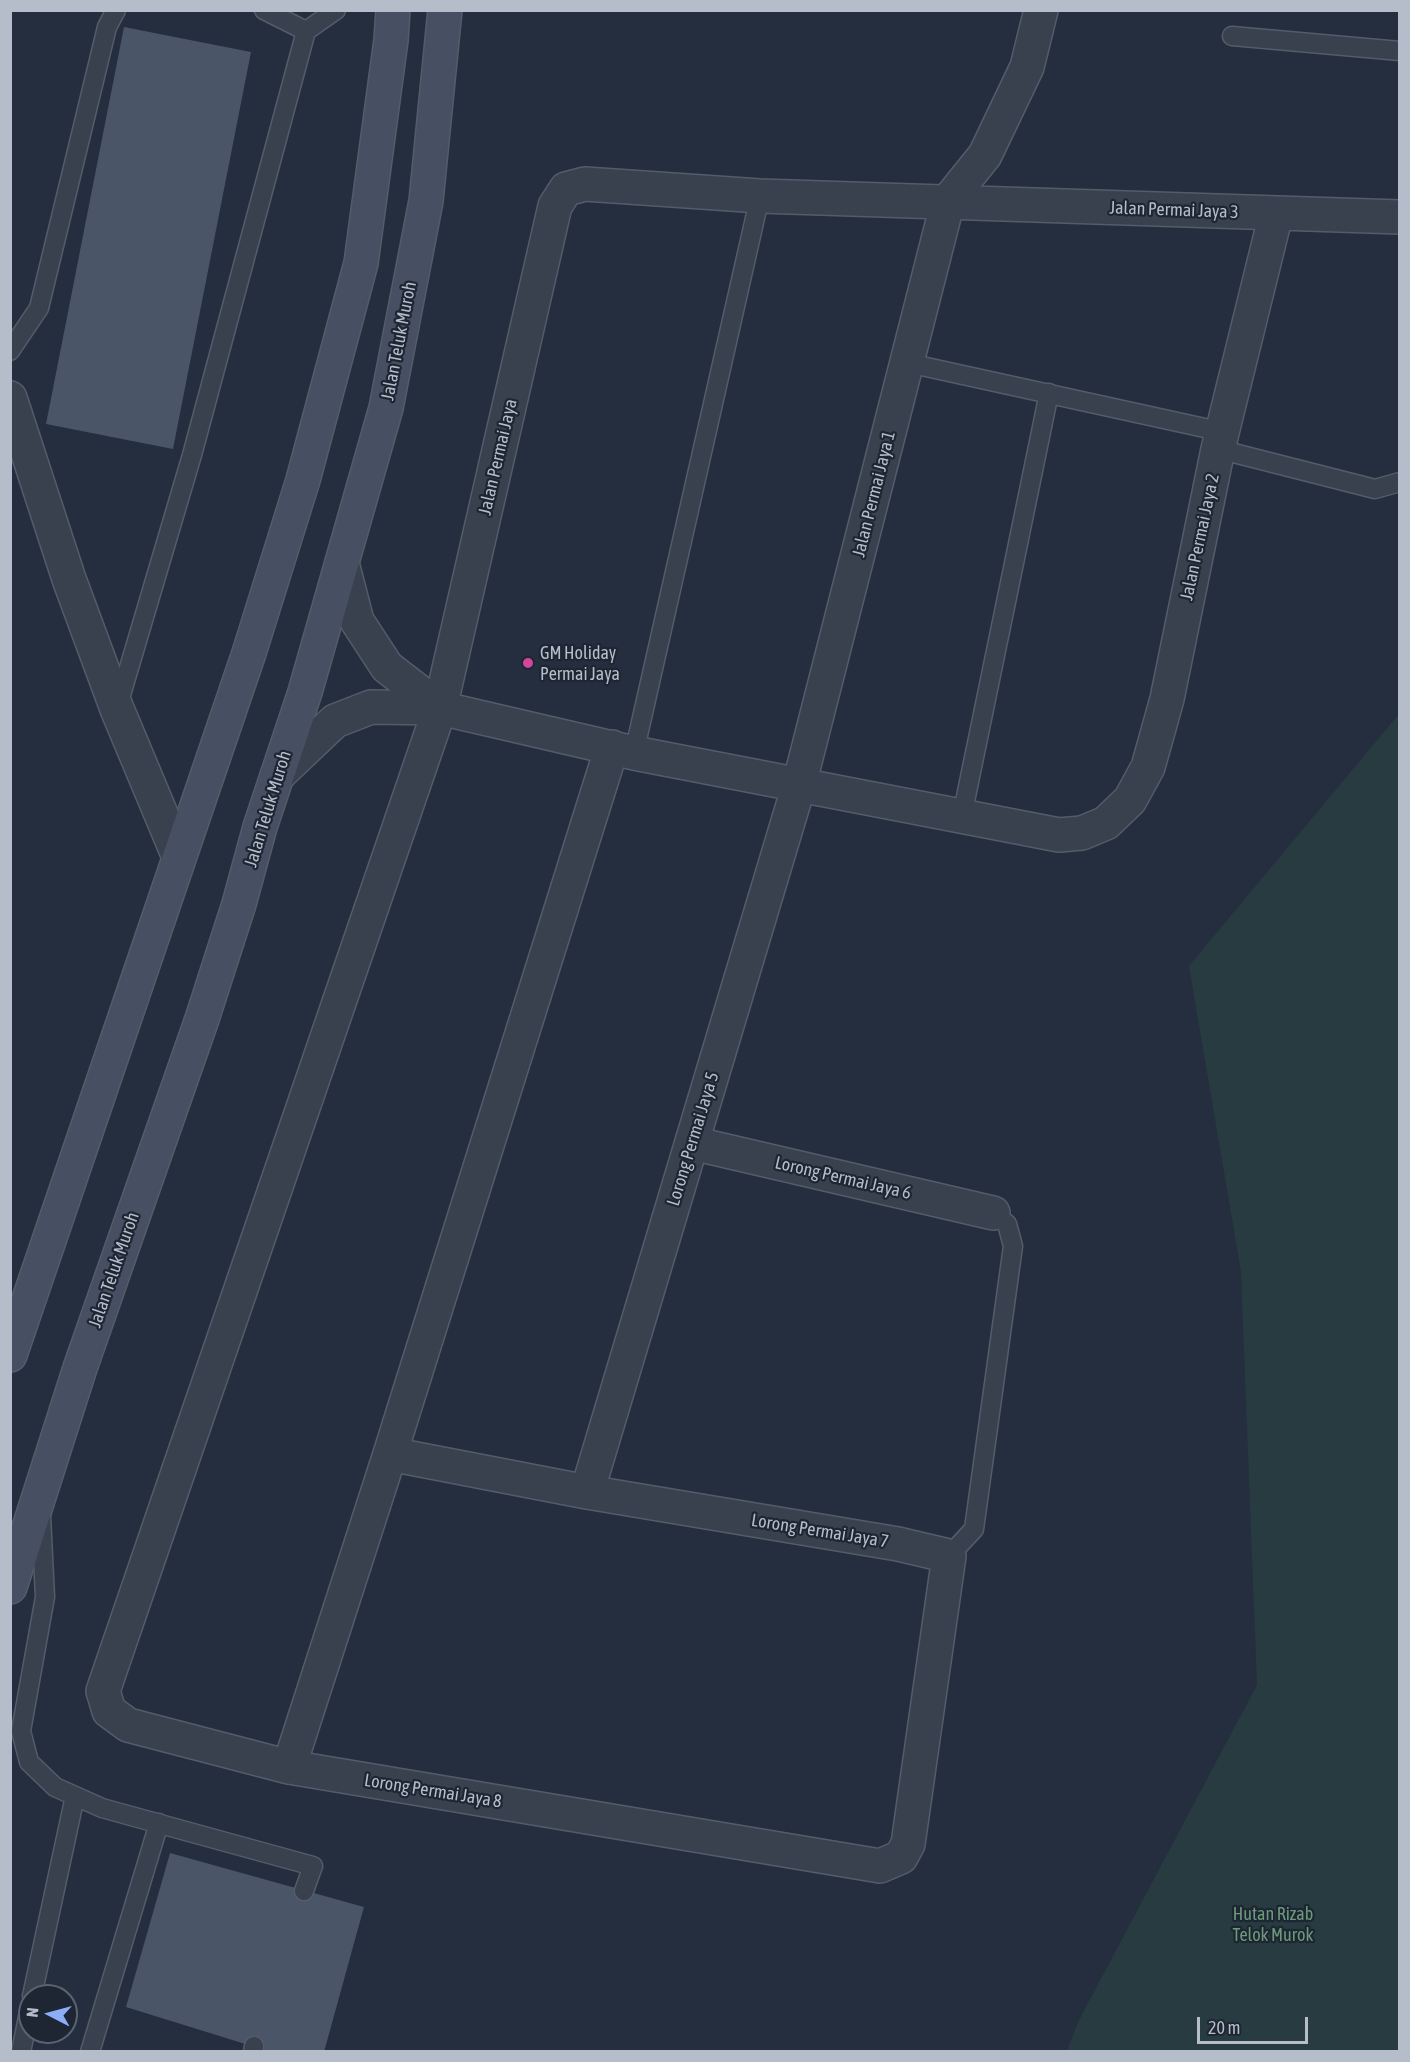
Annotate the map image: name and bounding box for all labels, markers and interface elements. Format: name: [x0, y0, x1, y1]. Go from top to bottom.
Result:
street label: Jalan Permai Jaya 3: [1109, 197, 1239, 223]
street label: Jalan Teluk Muroh: [377, 280, 421, 402]
street label: Jalan Permai Jaya: [474, 397, 522, 517]
street label: Jalan Permai Jaya 1: [848, 429, 900, 559]
street label: Jalan Permai Jaya 2: [1176, 472, 1224, 602]
place label: GM Holiday Permai Jaya: [540, 642, 620, 684]
marker: GM Holiday Permai Jaya: [521, 656, 535, 670]
street label: Jalan Teluk Muroh: [240, 748, 296, 870]
street label: Lorong Permai Jaya 5: [662, 1069, 724, 1209]
street label: Lorong Permai Jaya 6: [773, 1152, 913, 1204]
street label: Jalan Teluk Muroh: [84, 1209, 144, 1331]
street label: Lorong Permai Jaya 7: [750, 1509, 890, 1553]
street label: Lorong Permai Jaya 8: [363, 1769, 503, 1813]
park label: Hutan Rizab Telok Murok: [1233, 1903, 1313, 1946]
north arrow: [18, 1984, 78, 2044]
scale bar: [1200, 2005, 1311, 2043]
text: N: [23, 2007, 42, 2018]
text: 20 m: [1208, 2017, 1240, 2038]

